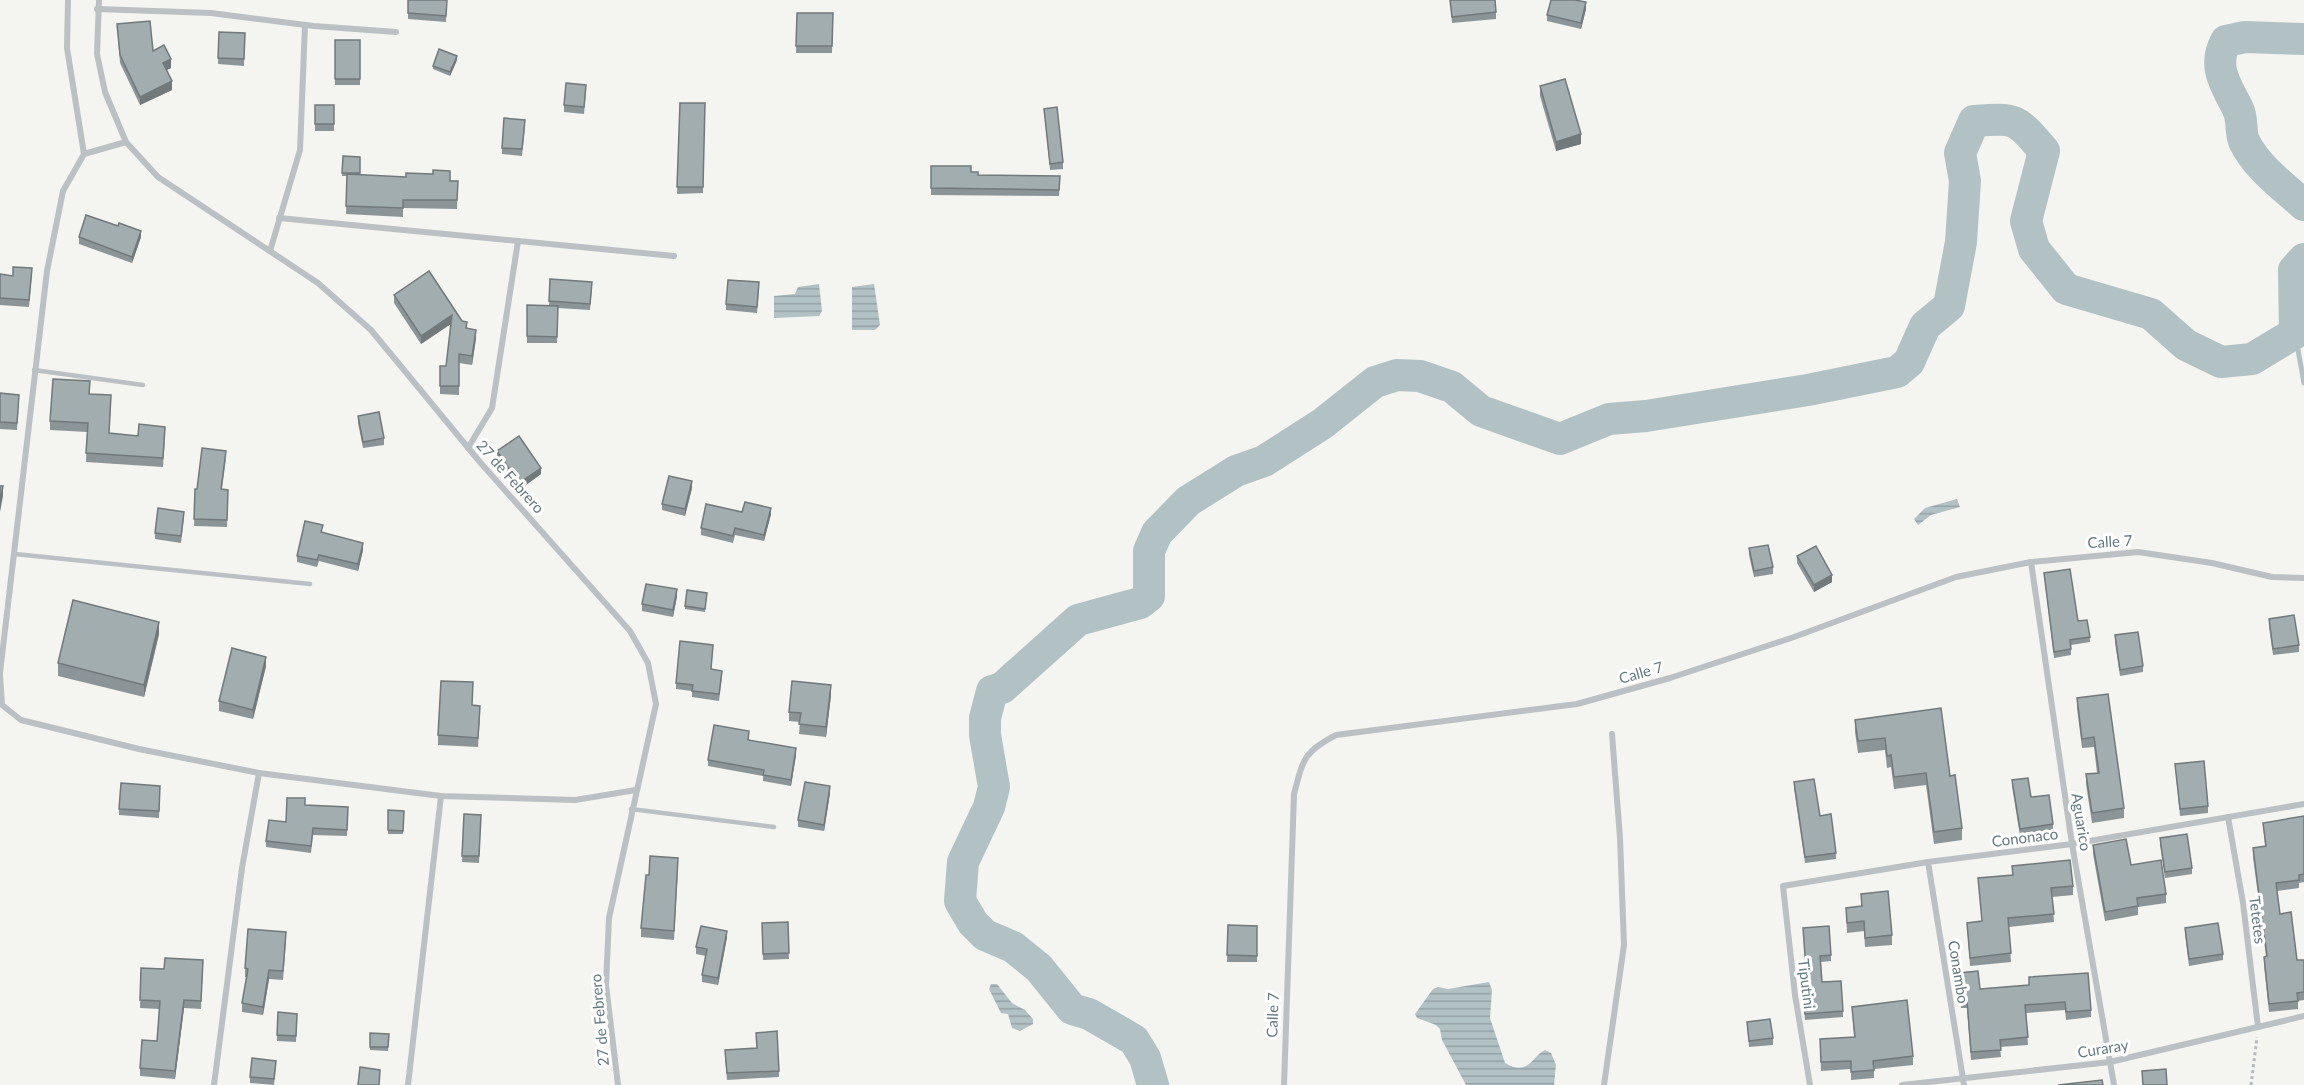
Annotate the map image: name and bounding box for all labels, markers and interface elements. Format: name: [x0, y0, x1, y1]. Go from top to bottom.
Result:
street label: 27 de Febrero: [473, 436, 548, 517]
street label: Calle 7: [2087, 531, 2133, 551]
street label: Calle 7: [1617, 657, 1665, 687]
street label: Aguarico: [2069, 792, 2095, 852]
street label: Cononaco: [1991, 824, 2059, 850]
street label: Tetetes: [2246, 895, 2270, 945]
street label: Conambo: [1945, 939, 1973, 1005]
street label: Tiputini: [1795, 958, 1819, 1010]
street label: 27 de Febrero: [586, 973, 612, 1067]
street label: Calle 7: [1262, 992, 1282, 1038]
street label: Curaray: [2076, 1035, 2130, 1061]

